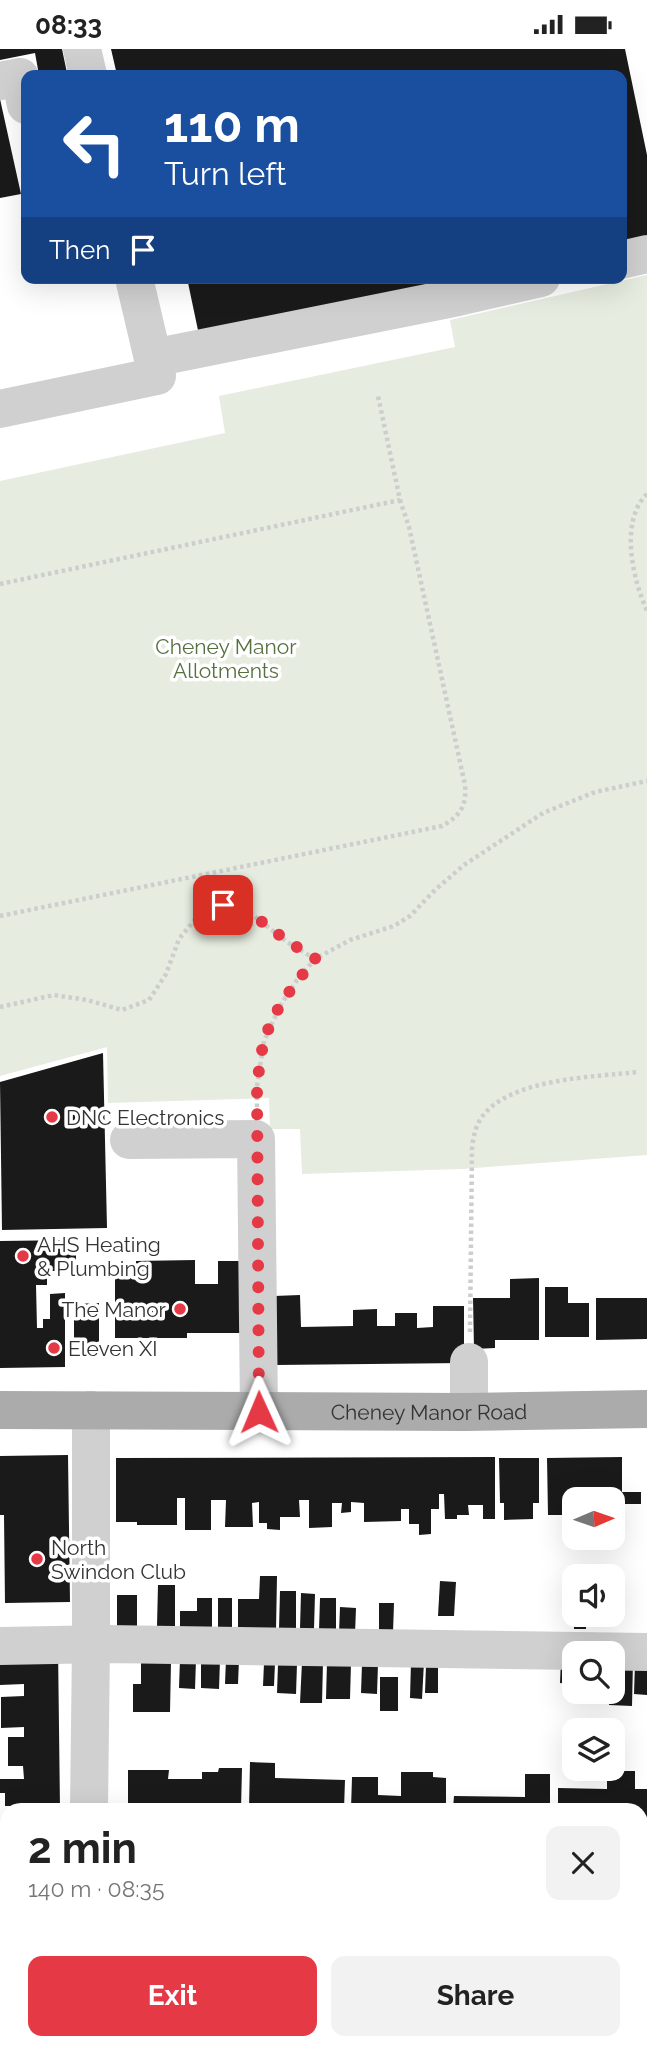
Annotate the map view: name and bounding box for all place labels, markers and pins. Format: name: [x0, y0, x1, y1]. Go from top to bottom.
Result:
pin: [193, 875, 253, 935]
place label: DNC Electronics: [66, 1105, 224, 1130]
marker: DNC Electronics: [44, 1109, 60, 1125]
place label: AHS Heating & Plumbing: [37, 1232, 161, 1281]
marker: AHS Heating & Plumbing: [15, 1248, 31, 1264]
place label: The Manor: [61, 1297, 167, 1322]
marker: The Manor: [172, 1301, 188, 1317]
place label: Eleven XI: [68, 1336, 158, 1361]
marker: Eleven XI: [46, 1340, 62, 1356]
place label: North Swindon Club: [51, 1535, 186, 1584]
marker: North Swindon Club: [29, 1551, 45, 1567]

